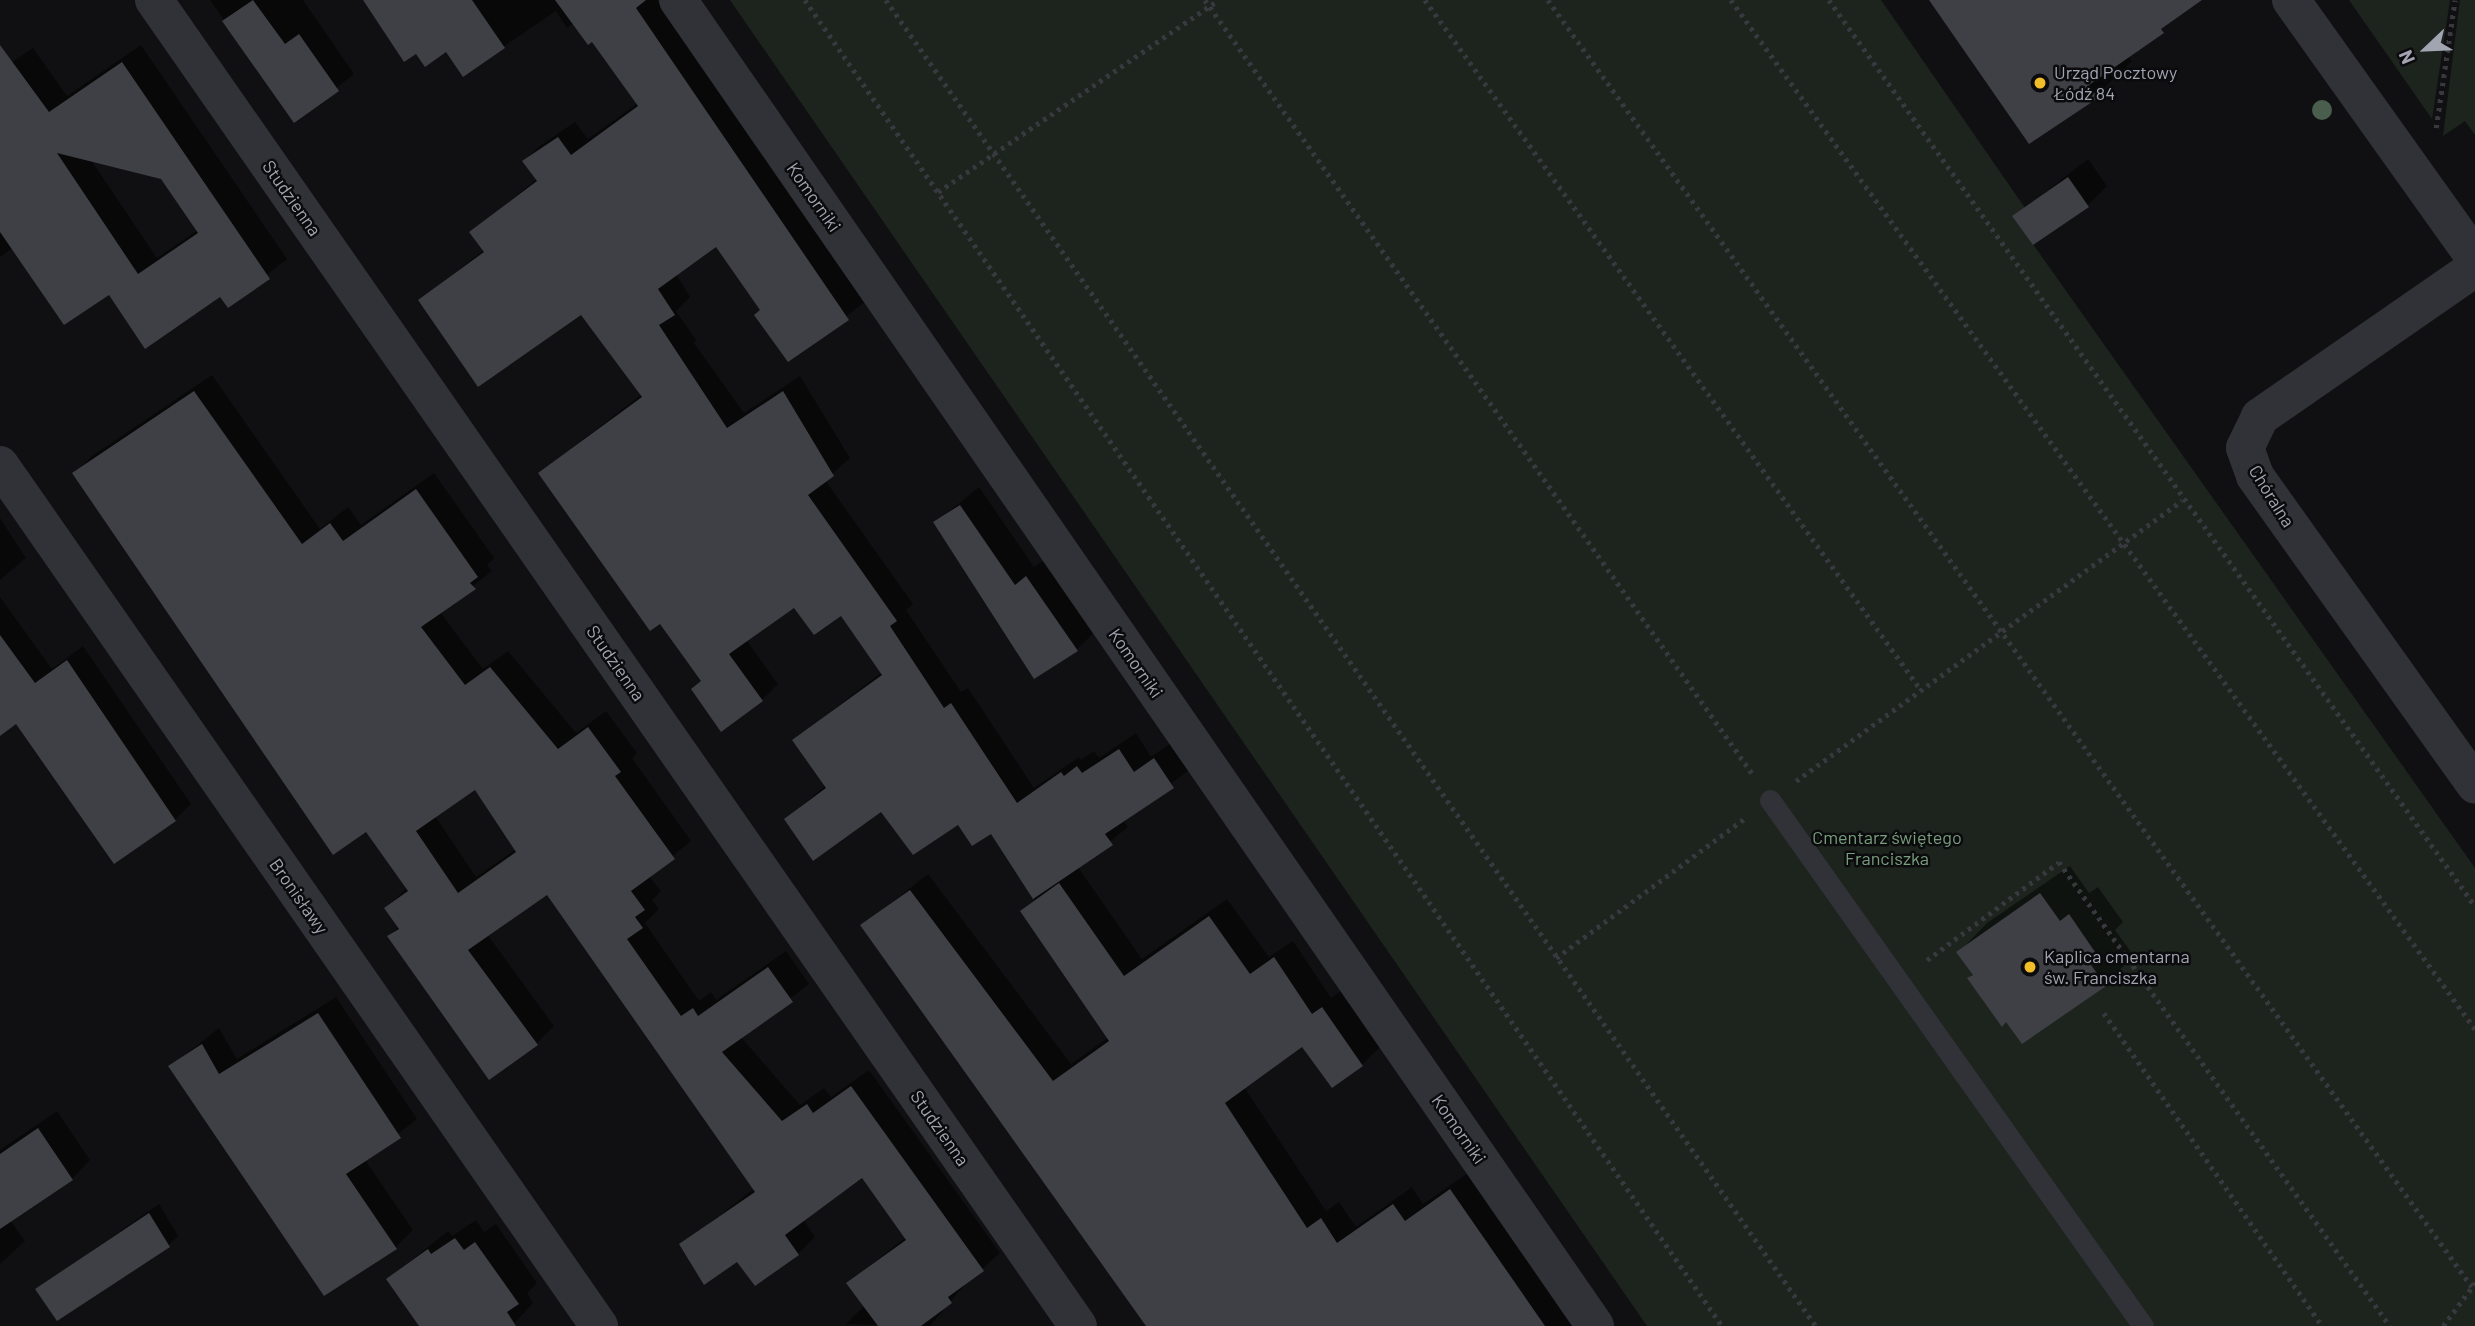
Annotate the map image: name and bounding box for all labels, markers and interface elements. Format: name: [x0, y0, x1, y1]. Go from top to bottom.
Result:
north arrow: [2391, 14, 2461, 84]
text: N: [2393, 47, 2419, 68]
place label: Urząd Pocztowy Łódź 84: [2054, 62, 2177, 104]
marker: Urząd Pocztowy Łódź 84: [2032, 75, 2048, 91]
street label: Studzienna: [258, 156, 326, 240]
street label: Komorniki: [782, 158, 846, 236]
street label: Chóralna: [2245, 461, 2299, 531]
street label: Studzienna: [582, 621, 650, 705]
street label: Komorniki: [1104, 624, 1168, 702]
park label: Cmentarz świętego Franciszka: [1812, 827, 1962, 870]
street label: Bronisławy: [265, 854, 333, 938]
place label: Kaplica cmentarna św. Franciszka: [2044, 946, 2190, 988]
marker: Kaplica cmentarna św. Franciszka: [2022, 959, 2038, 975]
street label: Studzienna: [906, 1086, 974, 1170]
street label: Komorniki: [1427, 1090, 1491, 1168]

